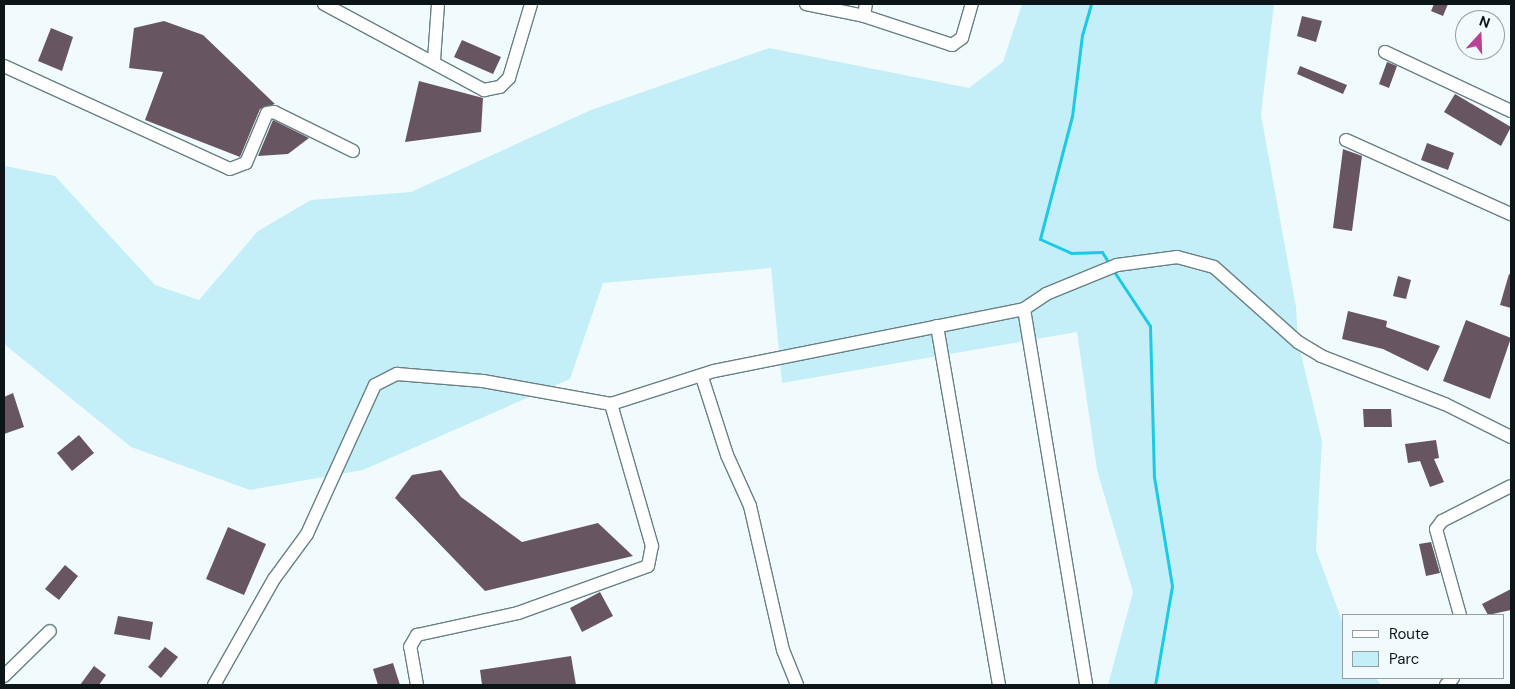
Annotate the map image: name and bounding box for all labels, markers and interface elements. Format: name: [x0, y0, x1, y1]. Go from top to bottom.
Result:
north arrow: [1455, 10, 1505, 60]
text: N: [1477, 12, 1493, 32]
legend: [1342, 614, 1505, 679]
text: Route: [1389, 624, 1429, 644]
text: Parc: [1389, 649, 1419, 669]

